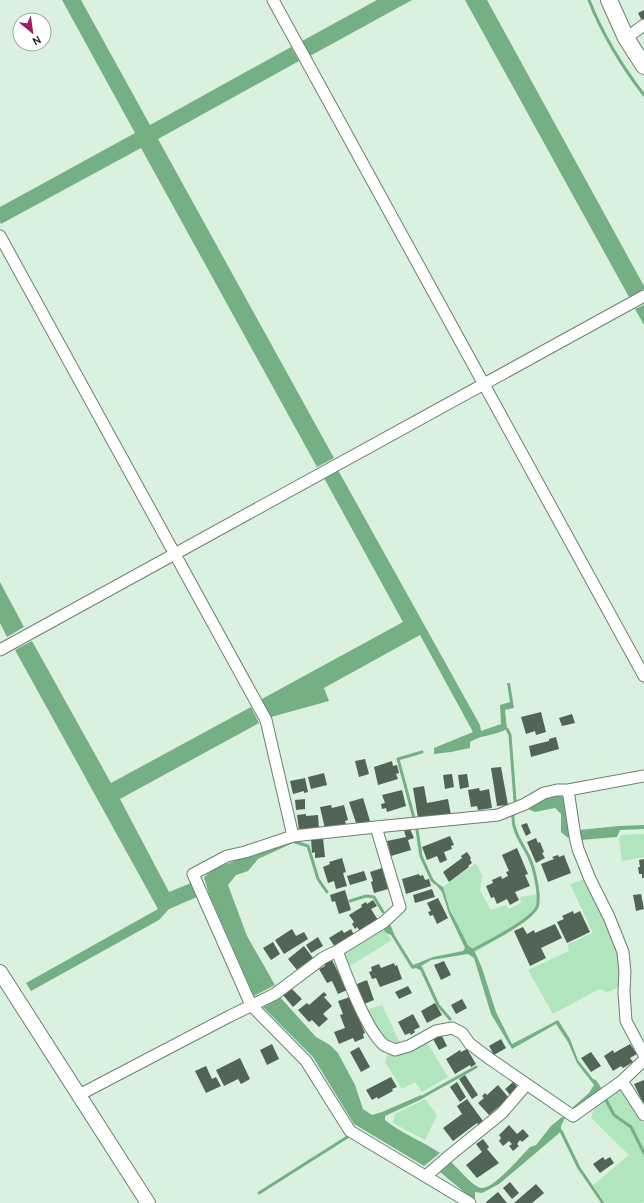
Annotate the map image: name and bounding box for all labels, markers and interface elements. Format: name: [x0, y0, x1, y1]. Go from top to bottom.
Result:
north arrow: [12, 12, 52, 52]
text: N: [30, 33, 44, 49]

